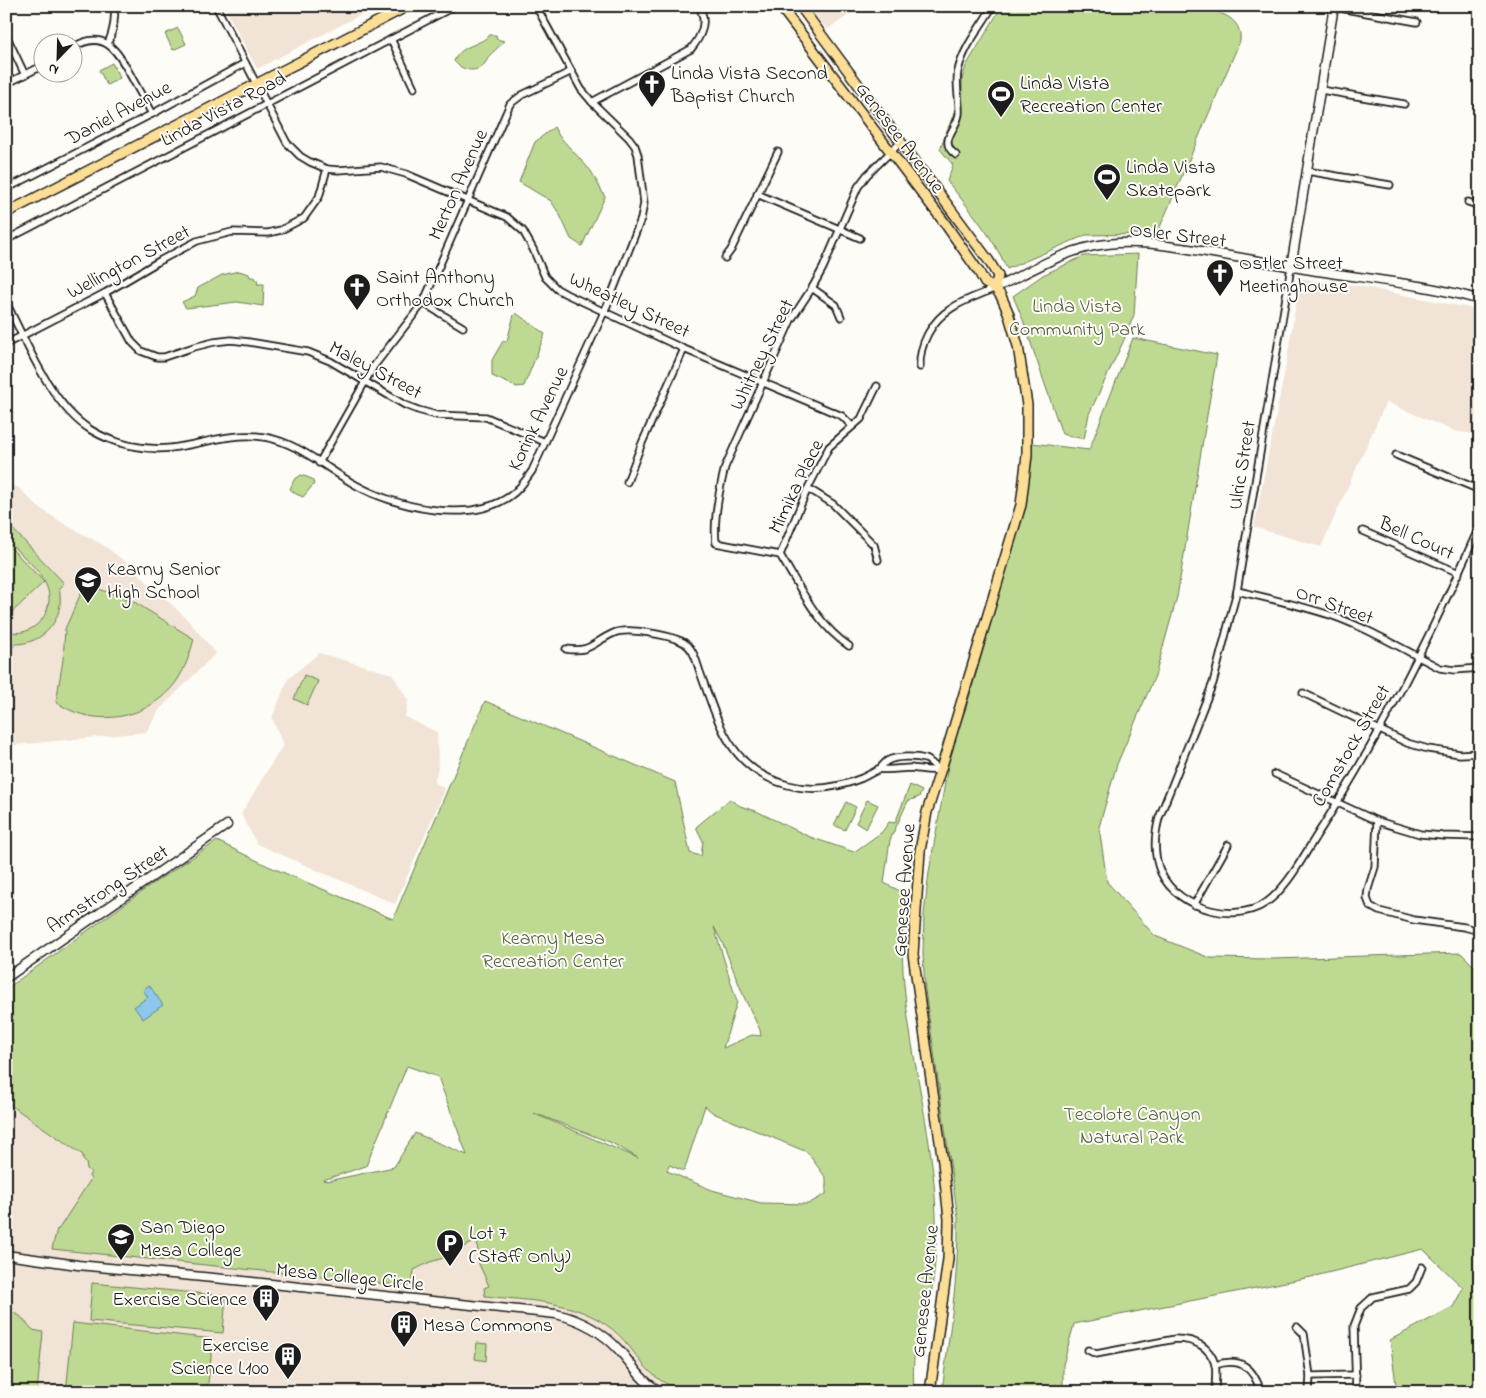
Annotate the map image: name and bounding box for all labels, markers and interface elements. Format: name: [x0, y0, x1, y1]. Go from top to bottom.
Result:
north arrow: [32, 32, 82, 82]
text: N: [45, 57, 62, 80]
place label: Linda Vista Second Baptist Church: [670, 60, 828, 112]
street label: Linda Vista Road: [156, 65, 292, 155]
church icon: Linda Vista Second Baptist Church: [637, 69, 667, 108]
place label: Linda Vista Recreation Center: [1020, 70, 1163, 122]
street label: Daniel Avenue: [60, 74, 177, 155]
street label: Genesee Avenue: [847, 77, 951, 200]
sports icon: Linda Vista Recreation Center: [986, 79, 1016, 118]
street label: Merton Avenue: [422, 125, 497, 245]
place label: Linda Vista Skatepark: [1126, 154, 1216, 206]
sports icon: Linda Vista Skatepark: [1092, 162, 1122, 201]
street label: Osler Street: [1128, 216, 1228, 257]
street label: Wellington Street: [62, 218, 197, 309]
place label: Ostler Street Meetinghouse: [1239, 250, 1348, 303]
church icon: Ostler Street Meetinghouse: [1205, 258, 1235, 297]
place label: Saint Anthony Orthodox Church: [376, 264, 514, 316]
street label: Wheatley Street: [564, 266, 694, 347]
church icon: Saint Anthony Orthodox Church: [342, 272, 372, 311]
park label: Linda Vista Community Park: [1009, 293, 1145, 345]
street label: Whitney Street: [724, 294, 803, 416]
street label: Maley Street: [323, 335, 427, 408]
street label: Korink Avenue: [501, 362, 577, 476]
street label: Ulric Street: [1222, 418, 1265, 512]
street label: Mimika Place: [762, 435, 833, 539]
street label: Bell Court: [1373, 509, 1459, 569]
place label: Kearny Senior High School: [107, 556, 221, 609]
school or university icon: Kearny Senior High School: [73, 565, 103, 604]
street label: Orr Street: [1291, 579, 1377, 634]
street label: Comstock Street: [1305, 679, 1399, 813]
street label: Genesee Avenue: [886, 823, 925, 958]
street label: Armstrong Street: [42, 838, 176, 943]
park label: Kearny Mesa Recreation Center: [482, 925, 625, 977]
park label: Tecolote Canyon Natural Park: [1063, 1101, 1201, 1153]
place label: San Diego Mesa College: [140, 1214, 242, 1267]
place label: Lot 7 (Staff Only): [469, 1220, 571, 1272]
school or university icon: San Diego Mesa College: [106, 1222, 136, 1261]
street label: Genesee Avenue: [905, 1223, 948, 1359]
parking icon: Lot 7 (Staff Only): [435, 1228, 465, 1267]
street label: Mesa College Circle: [274, 1256, 425, 1302]
building icon: Exercise Science: [251, 1283, 281, 1322]
place label: Exercise Science: [112, 1286, 247, 1315]
building icon: Mesa Commons: [389, 1309, 419, 1348]
place label: Mesa Commons: [423, 1312, 553, 1341]
place label: Exercise Science L100: [171, 1332, 269, 1384]
building icon: Exercise Science L100: [273, 1341, 303, 1380]

